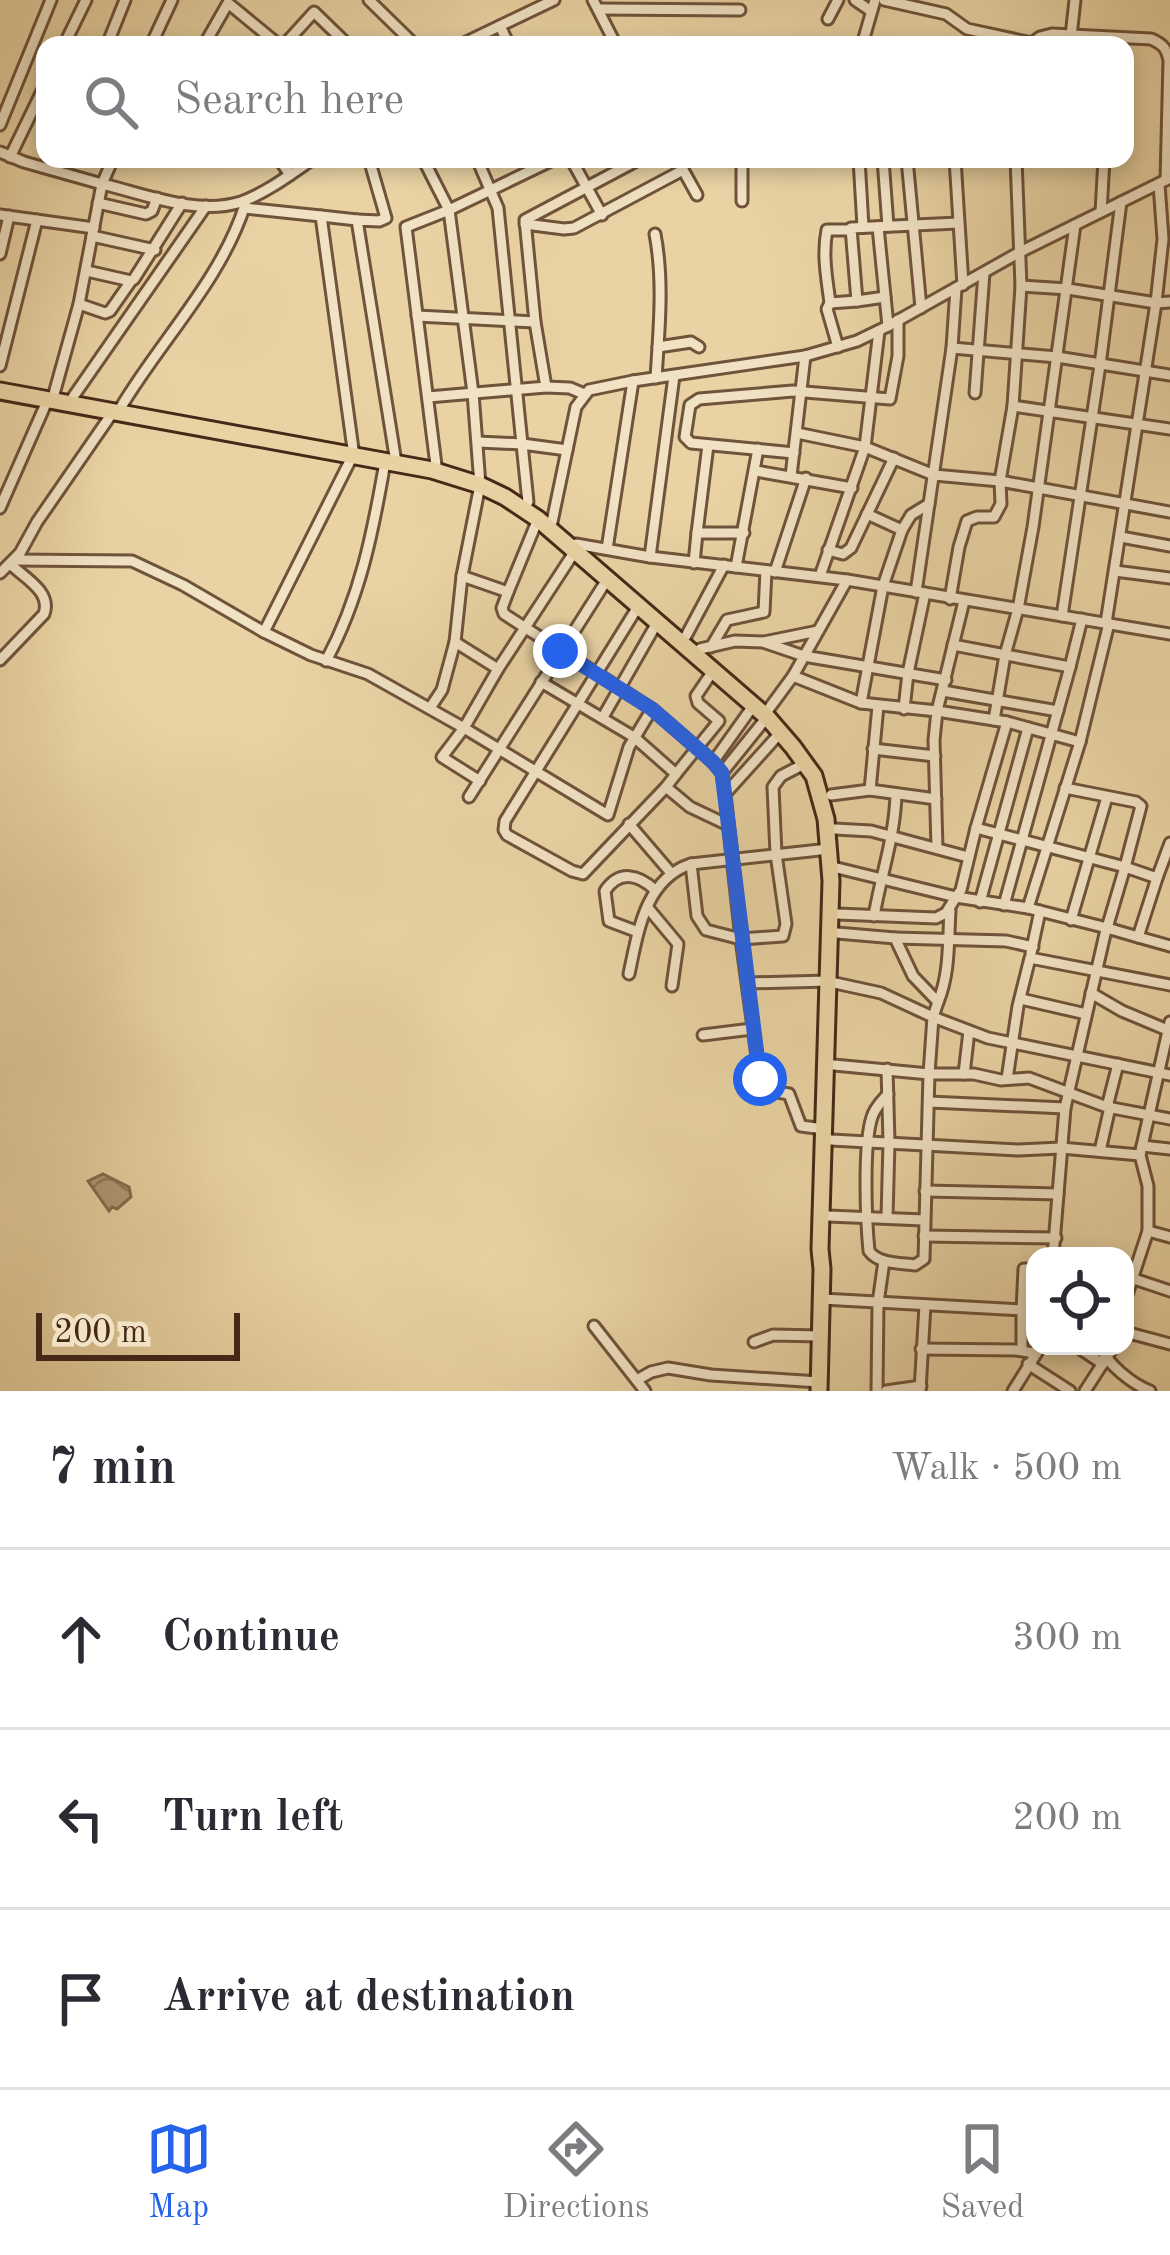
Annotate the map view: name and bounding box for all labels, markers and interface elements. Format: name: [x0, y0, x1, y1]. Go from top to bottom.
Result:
search box: [36, 36, 1134, 168]
icon: search: [78, 69, 144, 135]
text: Search here: [174, 79, 404, 124]
route end: [533, 624, 587, 678]
route start: [733, 1052, 787, 1106]
map controls: [1026, 1247, 1134, 1355]
button: locate: [1026, 1247, 1134, 1355]
scale bar: [36, 1307, 240, 1360]
text: 200 m: [54, 1317, 147, 1350]
text: 7 min: [48, 1444, 176, 1495]
text: Walk · 500 m: [891, 1449, 1122, 1488]
icon: ahead: [48, 1606, 114, 1672]
text: Continue: [162, 1616, 340, 1661]
text: 300 m: [1012, 1619, 1122, 1658]
icon: left: [48, 1786, 114, 1852]
text: Turn left: [162, 1796, 343, 1841]
text: 200 m: [1012, 1799, 1122, 1838]
icon: arrive: [48, 1966, 114, 2032]
text: Arrive at destination: [162, 1976, 575, 2021]
tab: Map: [146, 2116, 212, 2229]
tab: Directions: [503, 2116, 649, 2229]
tab: Saved: [940, 2116, 1024, 2229]

